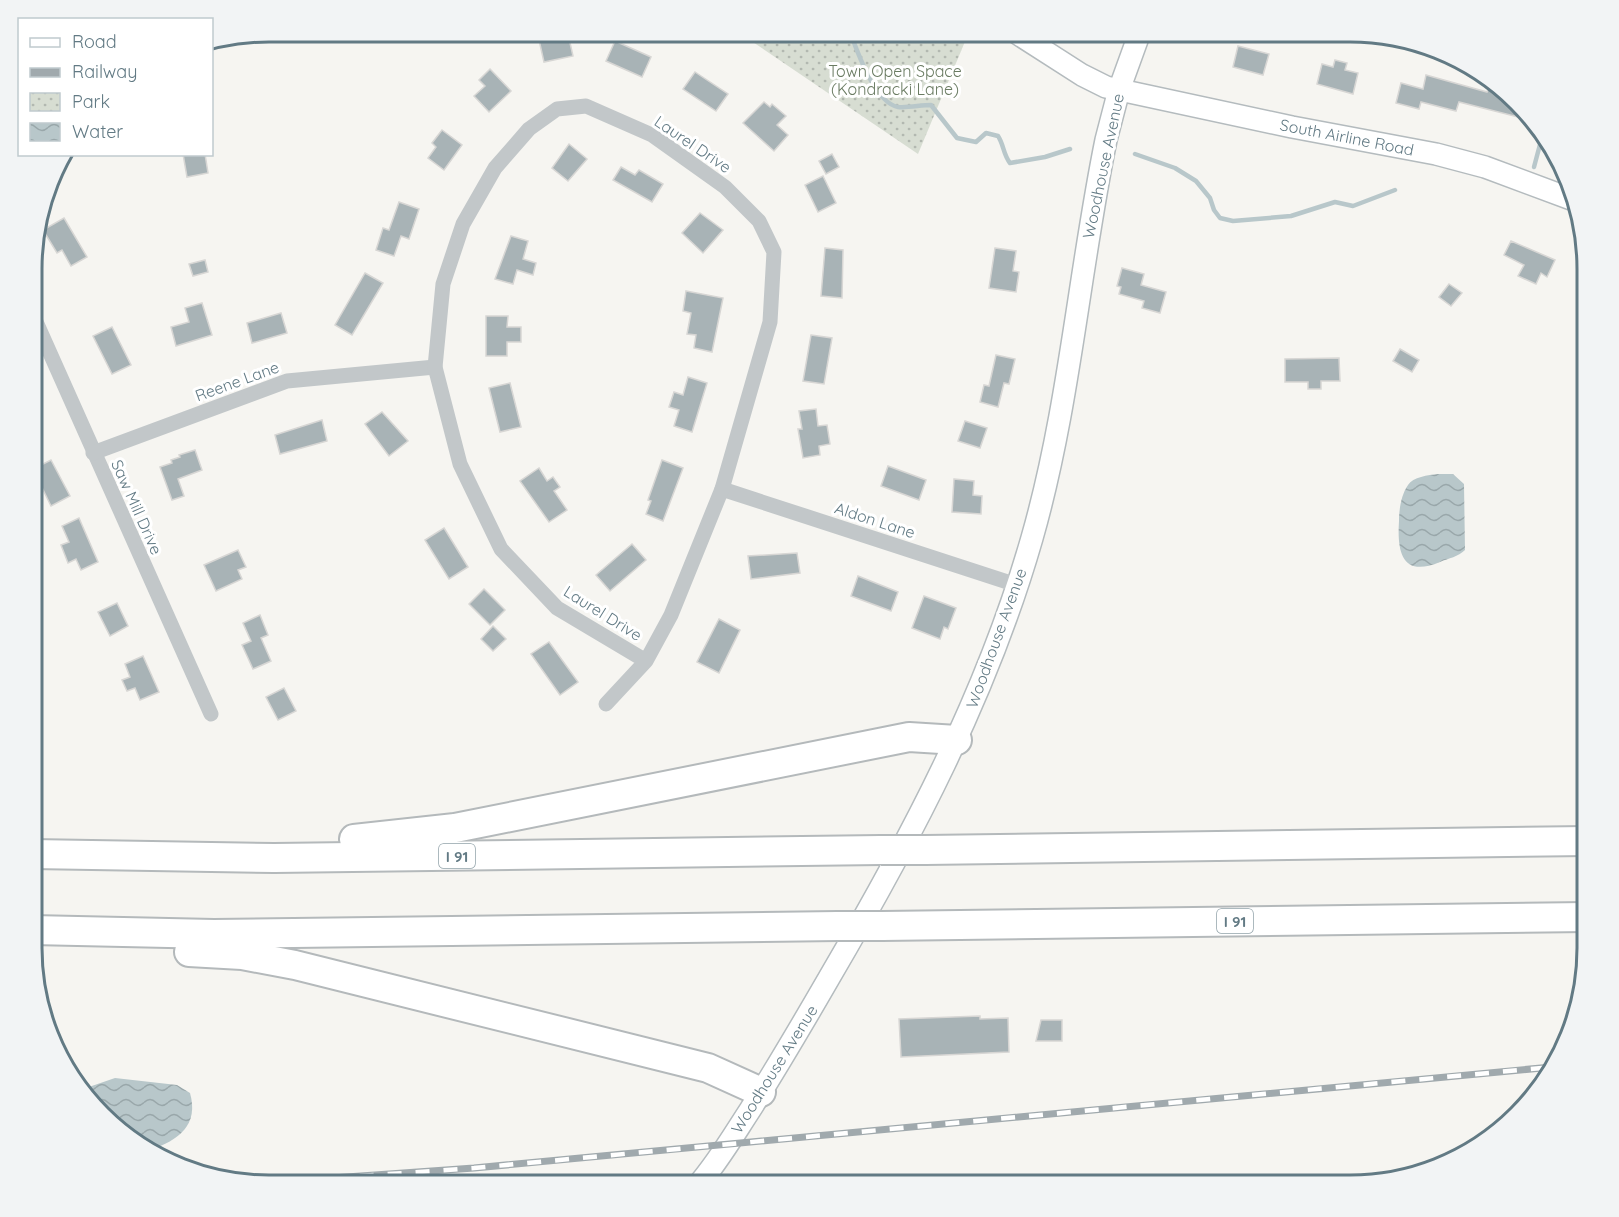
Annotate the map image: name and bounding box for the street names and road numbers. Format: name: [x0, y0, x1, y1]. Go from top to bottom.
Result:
street label: Woodhouse Avenue: [1078, 92, 1128, 240]
street label: Laurel Drive: [651, 111, 735, 177]
street label: South Airline Road: [1278, 114, 1416, 160]
street label: Reene Lane: [192, 357, 282, 405]
street label: Saw Mill Drive: [107, 456, 167, 558]
street label: Aldon Lane: [832, 498, 918, 542]
street label: Woodhouse Avenue: [961, 565, 1031, 711]
street label: Laurel Drive: [560, 581, 646, 645]
road number: I 91: [439, 844, 475, 868]
road number: I 91: [1217, 909, 1253, 933]
street label: Woodhouse Avenue: [726, 1001, 822, 1137]

